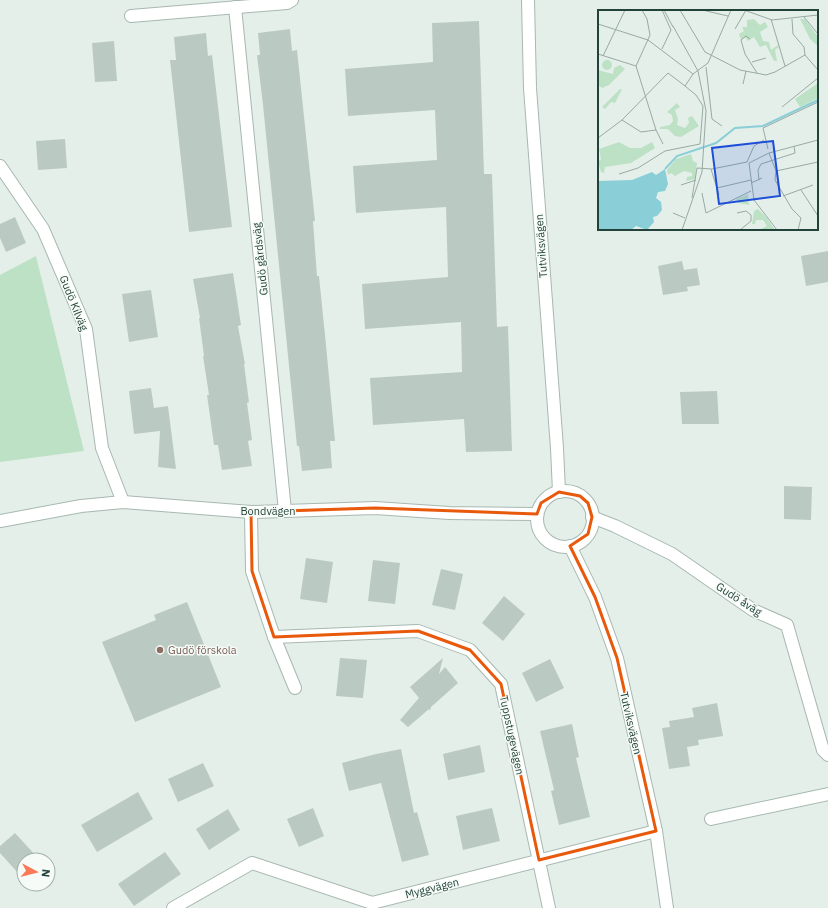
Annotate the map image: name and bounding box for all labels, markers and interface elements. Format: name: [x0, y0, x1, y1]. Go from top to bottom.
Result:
inset map: [598, 10, 818, 230]
street label: Tutviksvägen: [532, 214, 550, 278]
street label: Gudö gårdsväg: [249, 222, 271, 296]
street label: Gudö Kilväg: [57, 273, 92, 333]
street label: Bondvägen: [240, 504, 296, 518]
street label: Gudö åväg: [713, 579, 765, 619]
place label: Gudö förskola: [168, 643, 237, 657]
marker: Gudö förskola: [155, 645, 165, 655]
street label: Tutviksvägen: [617, 690, 645, 756]
street label: Tuppstugevägen: [497, 694, 527, 776]
north arrow: [16, 852, 56, 892]
text: N: [38, 868, 53, 878]
street label: Myggvägen: [404, 875, 460, 901]

